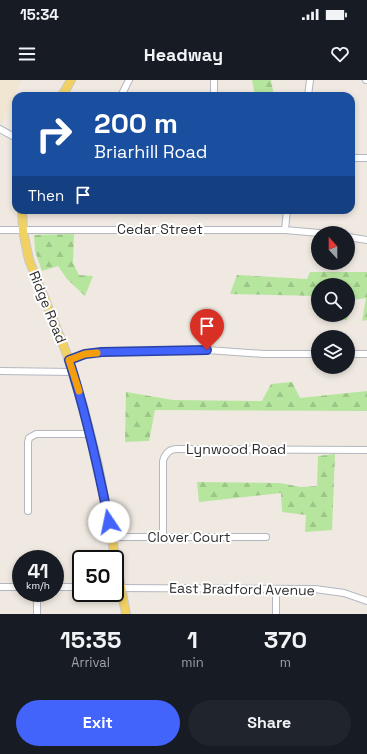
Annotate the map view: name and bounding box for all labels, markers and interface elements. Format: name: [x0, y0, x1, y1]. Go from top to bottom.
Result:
text: 15:34: [20, 5, 59, 24]
icon: menu: [16, 43, 38, 65]
text: Headway: [144, 43, 223, 66]
icon: heart: [329, 43, 351, 65]
text: 200 m: [94, 105, 178, 141]
icon: right: [28, 108, 80, 160]
text: Briarhill Road: [94, 140, 207, 163]
icon: arrive: [72, 184, 94, 206]
text: Then: [28, 186, 64, 205]
street label: Cedar Street: [117, 220, 203, 238]
north arrow: [311, 226, 355, 270]
map controls: [311, 226, 355, 374]
street label: Ridge Road: [25, 268, 71, 346]
button: search: [311, 278, 355, 322]
pin: [190, 309, 224, 350]
icon: arrive: [196, 315, 218, 337]
button: layers: [311, 330, 355, 374]
street label: Lynwood Road: [186, 440, 286, 458]
position arrow: [88, 501, 130, 543]
street label: Clover Court: [147, 528, 231, 546]
speed limit sign: 50: [72, 550, 124, 602]
text: 41: [28, 558, 49, 584]
text: km/h: [26, 579, 50, 592]
street label: East Bradford Avenue: [169, 579, 315, 599]
text: 15:35: [60, 624, 121, 655]
text: 1: [187, 624, 198, 655]
text: 370: [264, 624, 307, 655]
text: Arrival: [71, 654, 110, 671]
text: min: [181, 654, 204, 671]
text: m: [280, 654, 291, 671]
button: Exit: [16, 700, 180, 746]
button: Share: [188, 700, 351, 746]

